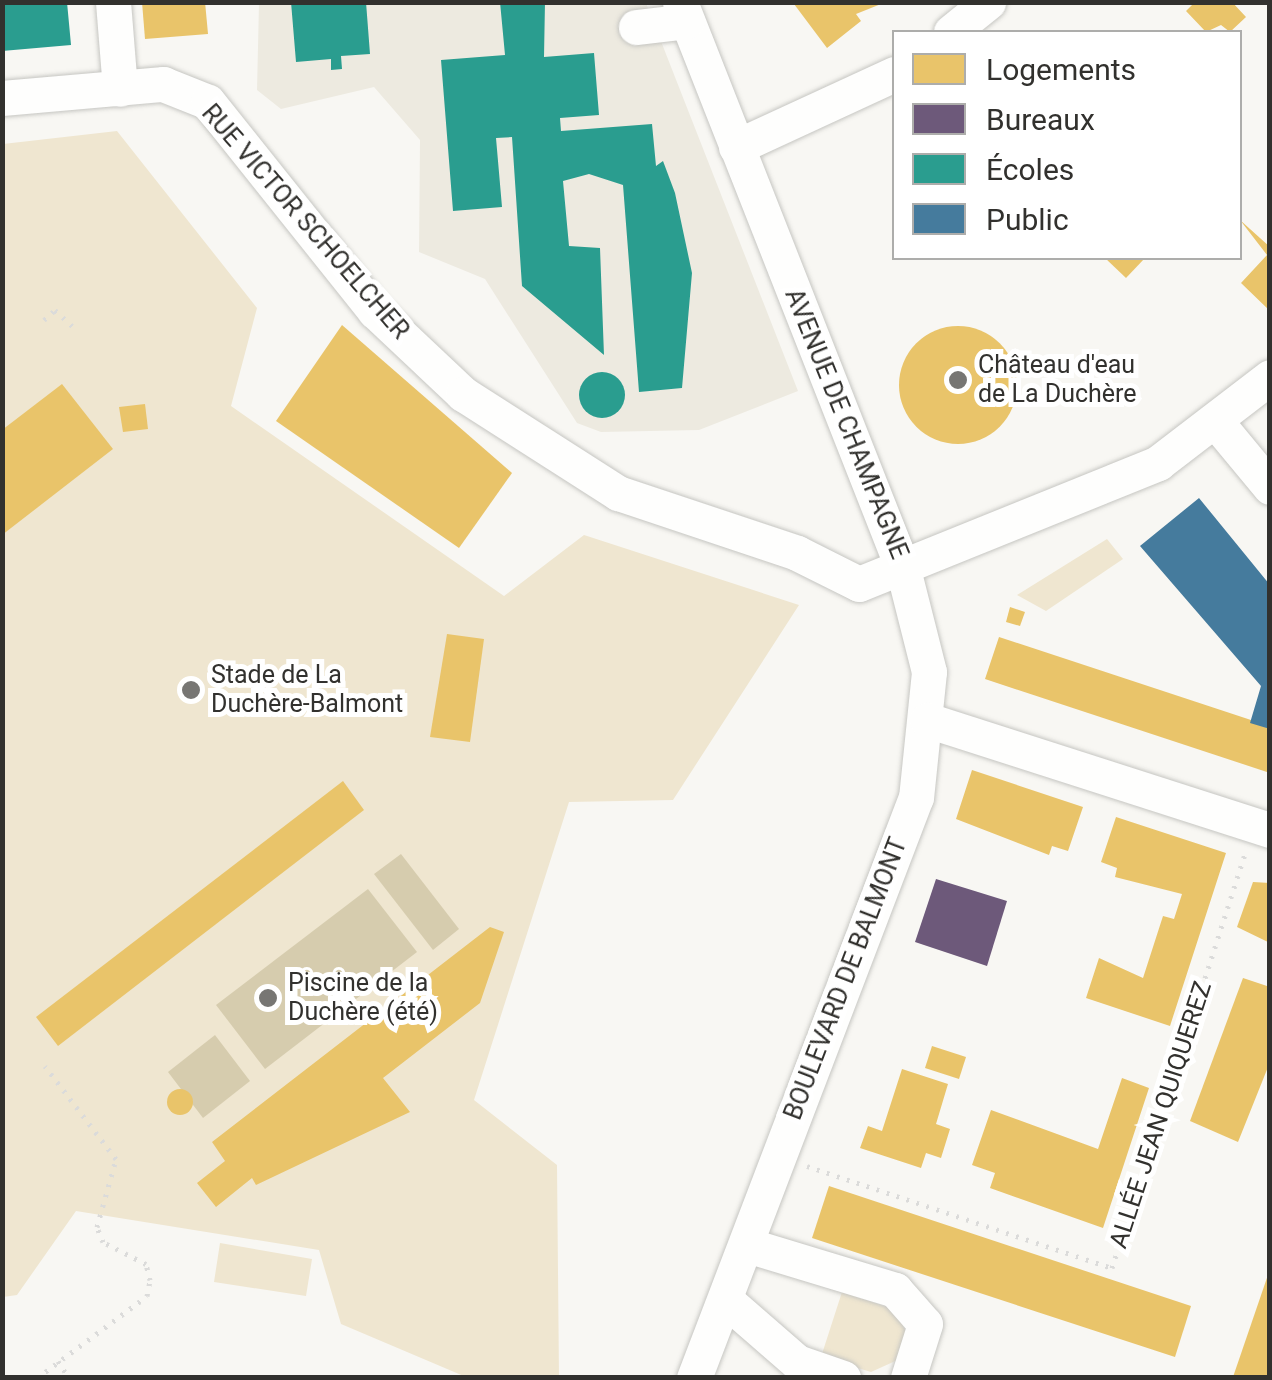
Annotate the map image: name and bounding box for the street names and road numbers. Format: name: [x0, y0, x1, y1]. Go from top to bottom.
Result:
street label: RUE VICTOR SCHOELCHER: [195, 99, 415, 345]
street label: AVENUE DE CHAMPAGNE: [778, 285, 914, 563]
street label: BOULEVARD DE BALMONT: [778, 834, 914, 1124]
street label: ALLÉE JEAN QUIQUEREZ: [1104, 978, 1218, 1252]

